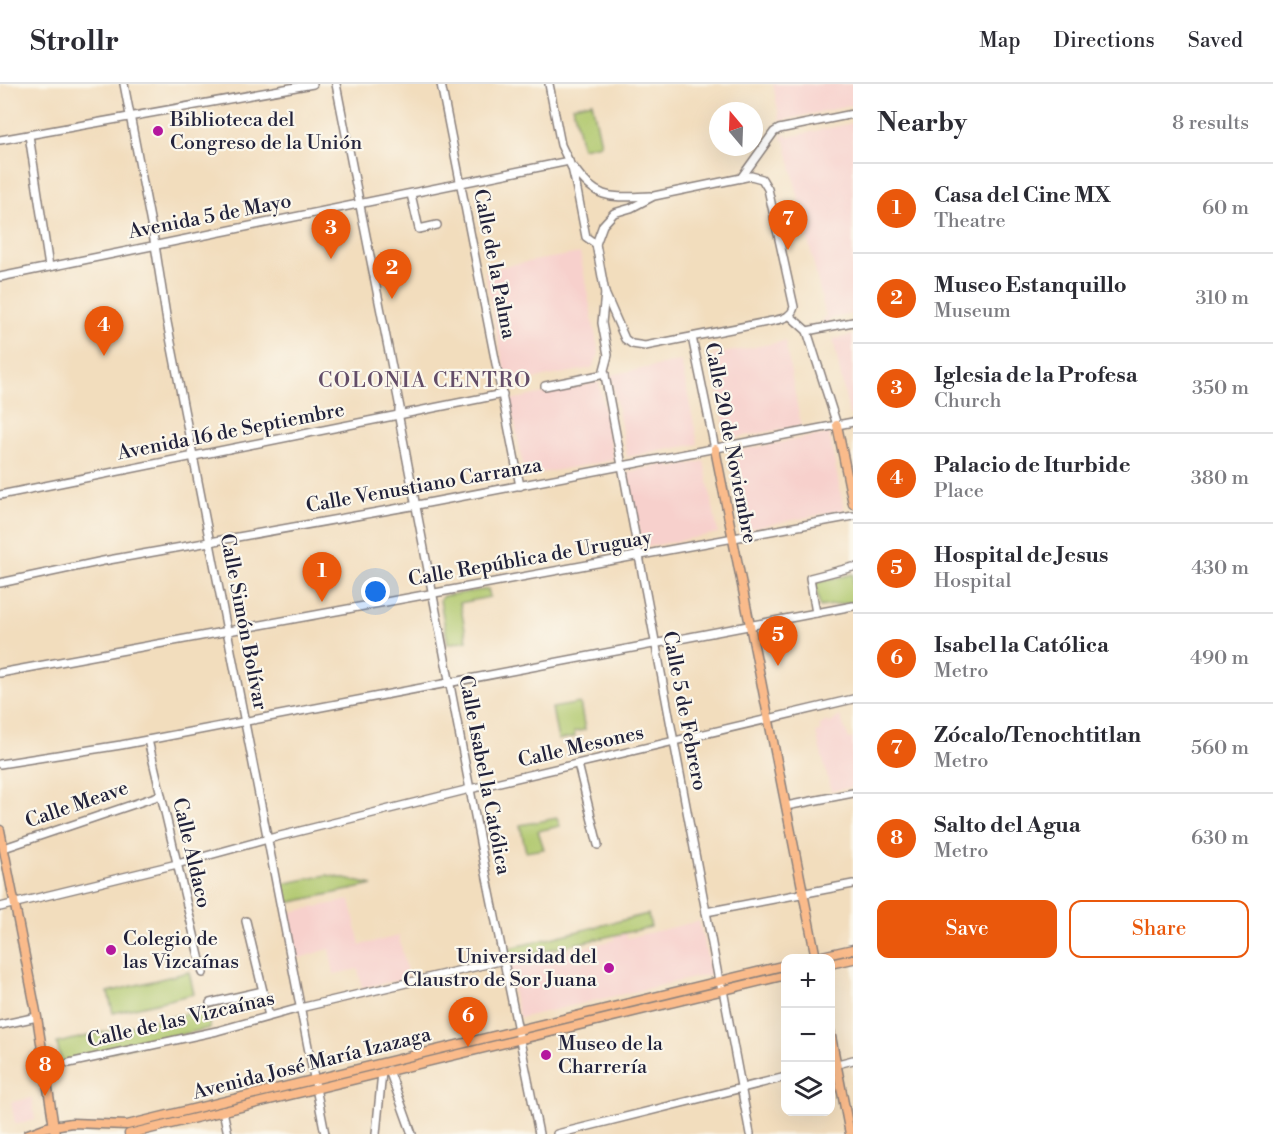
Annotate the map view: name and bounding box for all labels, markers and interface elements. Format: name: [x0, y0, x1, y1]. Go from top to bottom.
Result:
text: Strollr: [30, 24, 119, 59]
text: Map: [979, 28, 1021, 54]
text: Directions: [1054, 28, 1155, 54]
text: Saved: [1188, 28, 1243, 54]
north arrow: [709, 102, 763, 156]
text: Nearby: [877, 107, 967, 139]
place label: Biblioteca del Congreso de la Unión: [169, 108, 362, 156]
text: 8 results: [1172, 111, 1249, 136]
marker: Biblioteca del Congreso de la Unión: [151, 124, 165, 138]
text: Casa del Cine MX: [934, 182, 1111, 209]
street label: Calle de la Palma: [467, 187, 521, 342]
street label: Avenida 5 de Mayo: [125, 189, 294, 245]
text: 1: [892, 196, 901, 221]
text: 60 m: [1202, 196, 1249, 221]
pin: 7: [768, 200, 808, 250]
text: Theatre: [934, 209, 1006, 234]
pin: 3: [312, 210, 350, 259]
pin: 2: [372, 250, 412, 299]
text: Museo Estanquillo: [934, 272, 1127, 299]
text: 2: [890, 286, 903, 311]
text: 310 m: [1196, 286, 1249, 311]
text: Museum: [934, 299, 1011, 324]
pin: 4: [84, 306, 124, 356]
street label: Calle 20 de Noviembre: [698, 341, 762, 545]
text: Iglesia de la Profesa: [934, 362, 1138, 389]
district label: COLONIA CENTRO: [318, 368, 532, 394]
text: 3: [890, 376, 903, 401]
text: 350 m: [1192, 376, 1249, 401]
text: Church: [934, 389, 1001, 414]
street label: Avenida 16 de Septiembre: [114, 398, 347, 466]
text: Palacio de Iturbide: [934, 452, 1131, 479]
street label: Calle Venustiano Carranza: [304, 453, 545, 519]
text: 4: [890, 466, 903, 491]
text: 380 m: [1191, 466, 1249, 491]
text: Place: [934, 479, 984, 504]
street label: Calle República de Uruguay: [406, 525, 654, 593]
street label: Calle Simón Bolívar: [214, 532, 272, 713]
text: Hospital de Jesus: [934, 542, 1109, 569]
pin: 1: [302, 552, 342, 602]
text: 5: [890, 556, 903, 581]
text: 430 m: [1191, 556, 1249, 581]
text: Hospital: [934, 569, 1011, 594]
your location: [361, 577, 390, 606]
pin: 5: [758, 616, 798, 666]
street label: Calle 5 de Febrero: [656, 629, 712, 793]
text: Isabel la Católica: [934, 632, 1109, 659]
text: 6: [890, 646, 903, 671]
text: 490 m: [1190, 646, 1249, 671]
text: Metro: [934, 659, 989, 684]
street label: Calle Isabel la Católica: [452, 673, 516, 878]
street label: Calle Mesones: [516, 720, 646, 774]
text: Zócalo/Tenochtitlan: [934, 722, 1141, 749]
text: 7: [891, 736, 902, 761]
text: 560 m: [1191, 736, 1249, 761]
text: Metro: [934, 749, 989, 774]
street label: Calle Meave: [22, 776, 132, 834]
street label: Calle Aldaco: [166, 795, 216, 911]
text: Salto del Agua: [934, 812, 1081, 839]
text: 8: [890, 826, 903, 851]
text: 630 m: [1191, 826, 1249, 851]
text: Metro: [934, 839, 989, 864]
button: Save: [877, 900, 1057, 958]
button: Share: [1069, 900, 1249, 958]
place label: Colegio de las Vizcaínas: [123, 927, 239, 975]
marker: Colegio de las Vizcaínas: [104, 943, 118, 957]
place label: Universidad del Claustro de Sor Juana: [403, 945, 598, 993]
map controls: [781, 954, 835, 1116]
button: +: [781, 954, 835, 1008]
marker: Universidad del Claustro de Sor Juana: [602, 961, 616, 975]
street label: Calle de las Vizcaínas: [85, 986, 277, 1054]
pin: 6: [448, 998, 488, 1047]
button: −: [781, 1008, 835, 1062]
street label: Avenida José María Izazaga: [189, 1022, 435, 1106]
place label: Museo de la Charrería: [558, 1032, 664, 1080]
pin: 8: [26, 1046, 64, 1096]
marker: Museo de la Charrería: [539, 1048, 553, 1062]
button: layers: [781, 1062, 835, 1116]

